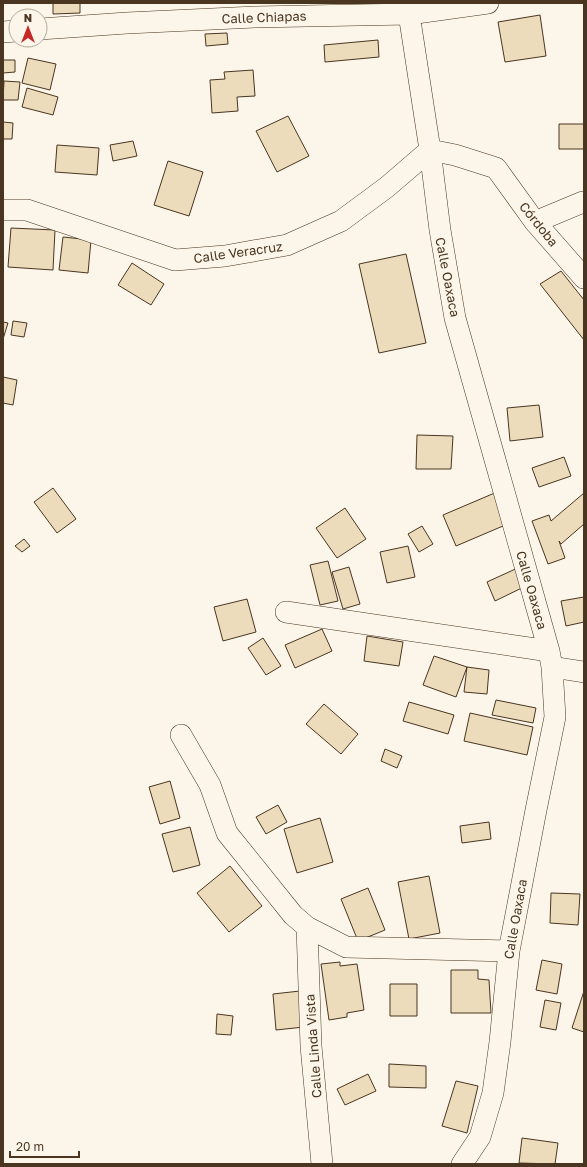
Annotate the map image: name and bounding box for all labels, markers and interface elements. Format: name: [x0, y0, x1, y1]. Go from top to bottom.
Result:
north arrow: [8, 8, 48, 48]
street label: Calle Chiapas: [221, 8, 307, 26]
text: N: [24, 11, 32, 24]
street label: Córdoba: [516, 198, 562, 250]
street label: Calle Oaxaca: [432, 236, 464, 318]
street label: Calle Veracruz: [193, 238, 284, 266]
street label: Calle Oaxaca: [513, 549, 551, 631]
street label: Calle Oaxaca: [500, 878, 530, 960]
street label: Calle Linda Vista: [301, 993, 325, 1099]
scale bar: [10, 1133, 79, 1159]
text: 20 m: [16, 1139, 44, 1154]

